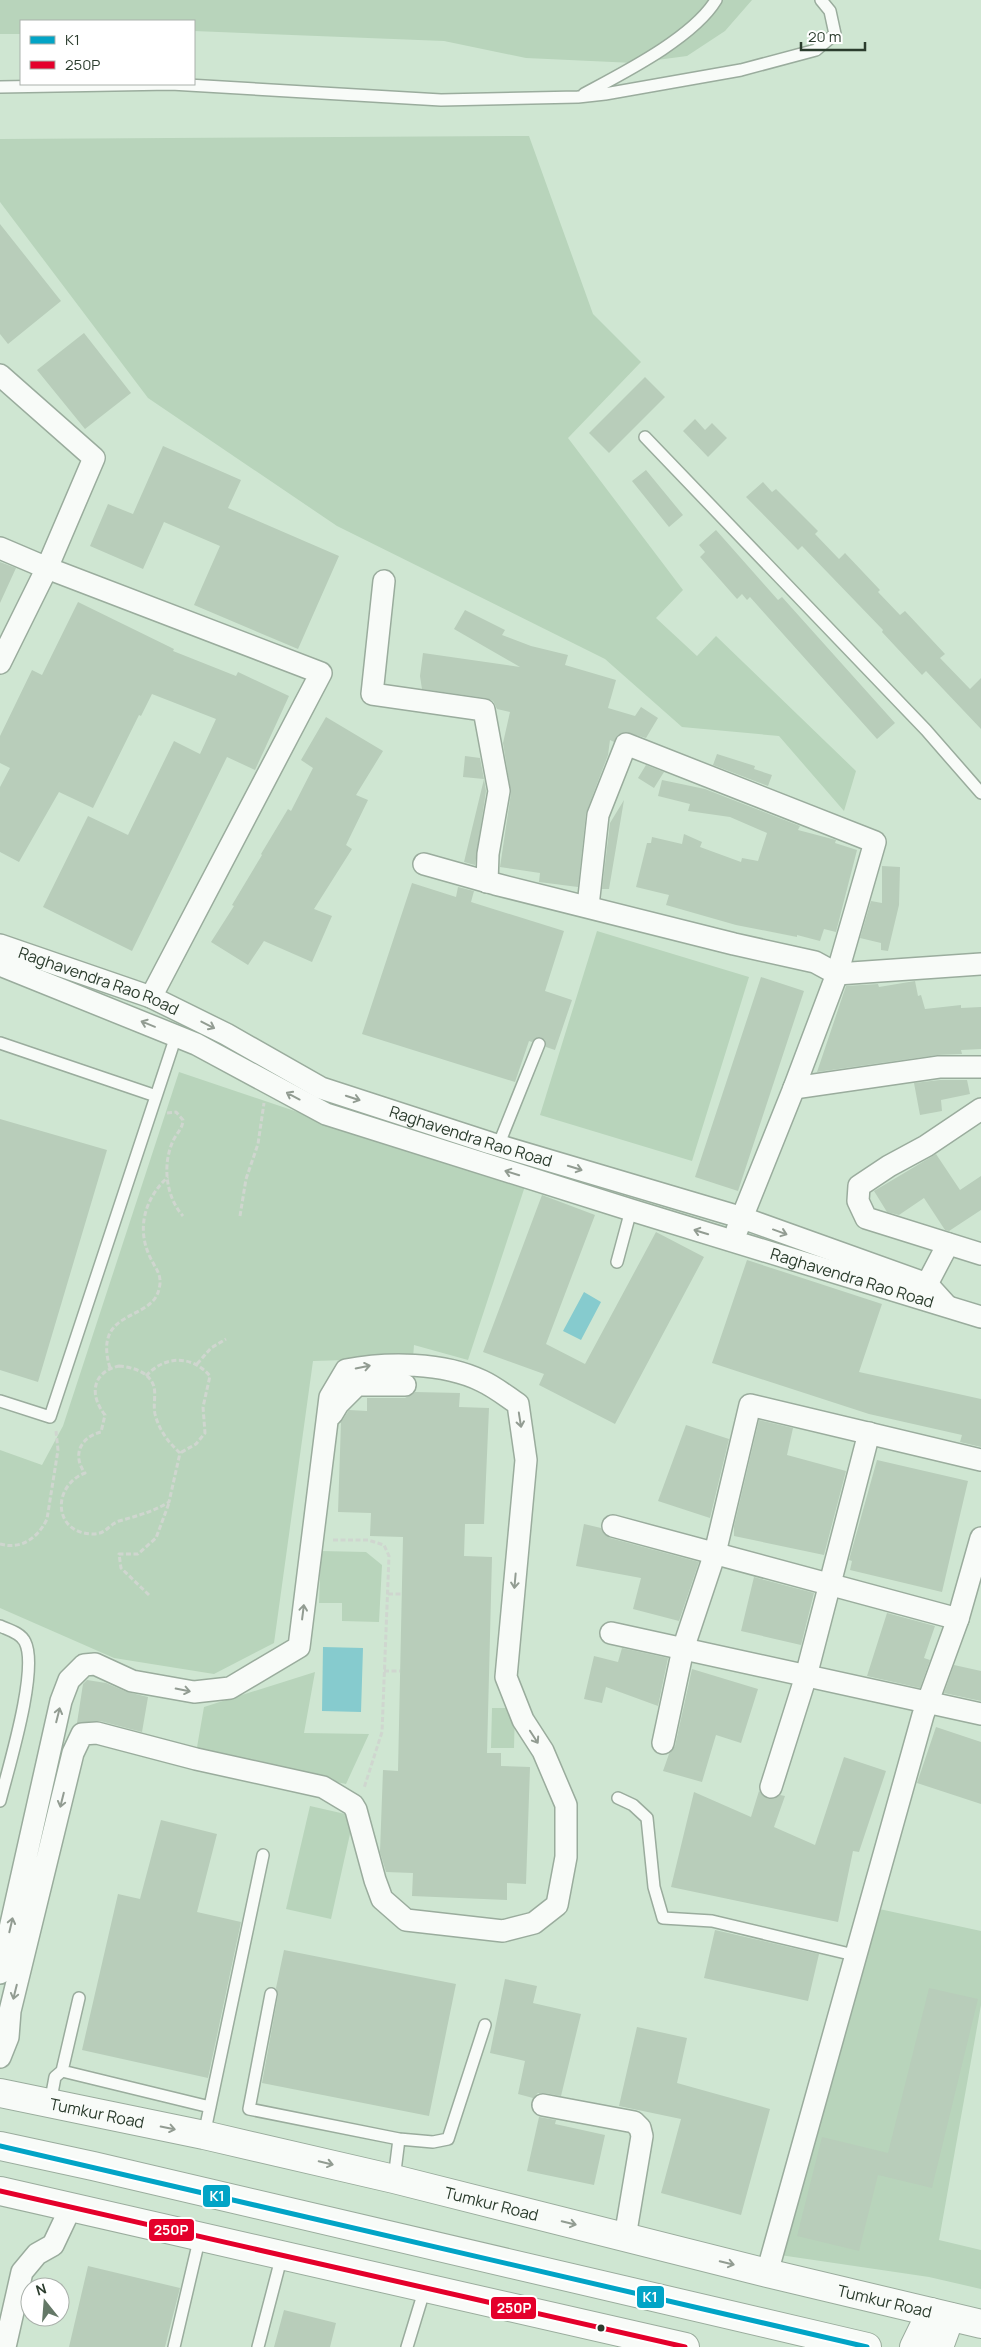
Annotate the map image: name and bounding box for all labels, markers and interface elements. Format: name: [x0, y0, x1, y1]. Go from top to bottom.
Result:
legend: [20, 20, 195, 85]
scale bar: [801, 20, 865, 52]
text: 20 m: [808, 26, 841, 47]
text: K1: [65, 29, 80, 50]
text: 250P: [65, 54, 100, 75]
street label: Raghavendra Rao Road: [16, 941, 183, 1020]
one-way arrow: [141, 1019, 156, 1029]
one-way arrow: [200, 1021, 215, 1030]
one-way arrow: [286, 1091, 301, 1100]
one-way arrow: [345, 1094, 360, 1103]
street label: Raghavendra Rao Road: [387, 1100, 555, 1172]
one-way arrow: [566, 1164, 582, 1174]
one-way arrow: [504, 1168, 520, 1178]
one-way arrow: [693, 1226, 709, 1236]
one-way arrow: [772, 1228, 787, 1237]
street label: Raghavendra Rao Road: [768, 1242, 936, 1313]
one-way arrow: [354, 1361, 370, 1371]
one-way arrow: [516, 1411, 526, 1427]
one-way arrow: [510, 1573, 520, 1589]
one-way arrow: [298, 1604, 308, 1620]
one-way arrow: [175, 1686, 191, 1696]
one-way arrow: [54, 1708, 63, 1724]
one-way arrow: [528, 1730, 539, 1744]
one-way arrow: [57, 1791, 66, 1807]
one-way arrow: [6, 1917, 16, 1933]
one-way arrow: [10, 1983, 19, 1999]
street label: Tumkur Road: [48, 2092, 146, 2133]
one-way arrow: [159, 2124, 175, 2134]
one-way arrow: [318, 2159, 334, 2168]
street label: Tumkur Road: [442, 2181, 541, 2226]
line badge: K1: [202, 2184, 231, 2208]
text: K1: [209, 2186, 225, 2205]
line badge: 250P: [148, 2218, 195, 2242]
one-way arrow: [561, 2219, 577, 2228]
text: 250P: [154, 2220, 188, 2239]
one-way arrow: [718, 2259, 734, 2268]
north arrow: [20, 2277, 70, 2327]
text: N: [33, 2279, 49, 2300]
street label: Tumkur Road: [835, 2279, 934, 2323]
line badge: K1: [636, 2285, 665, 2309]
text: K1: [642, 2287, 658, 2306]
line badge: 250P: [490, 2296, 537, 2320]
text: 250P: [497, 2298, 531, 2317]
unlabelled marker: [596, 2323, 606, 2333]

